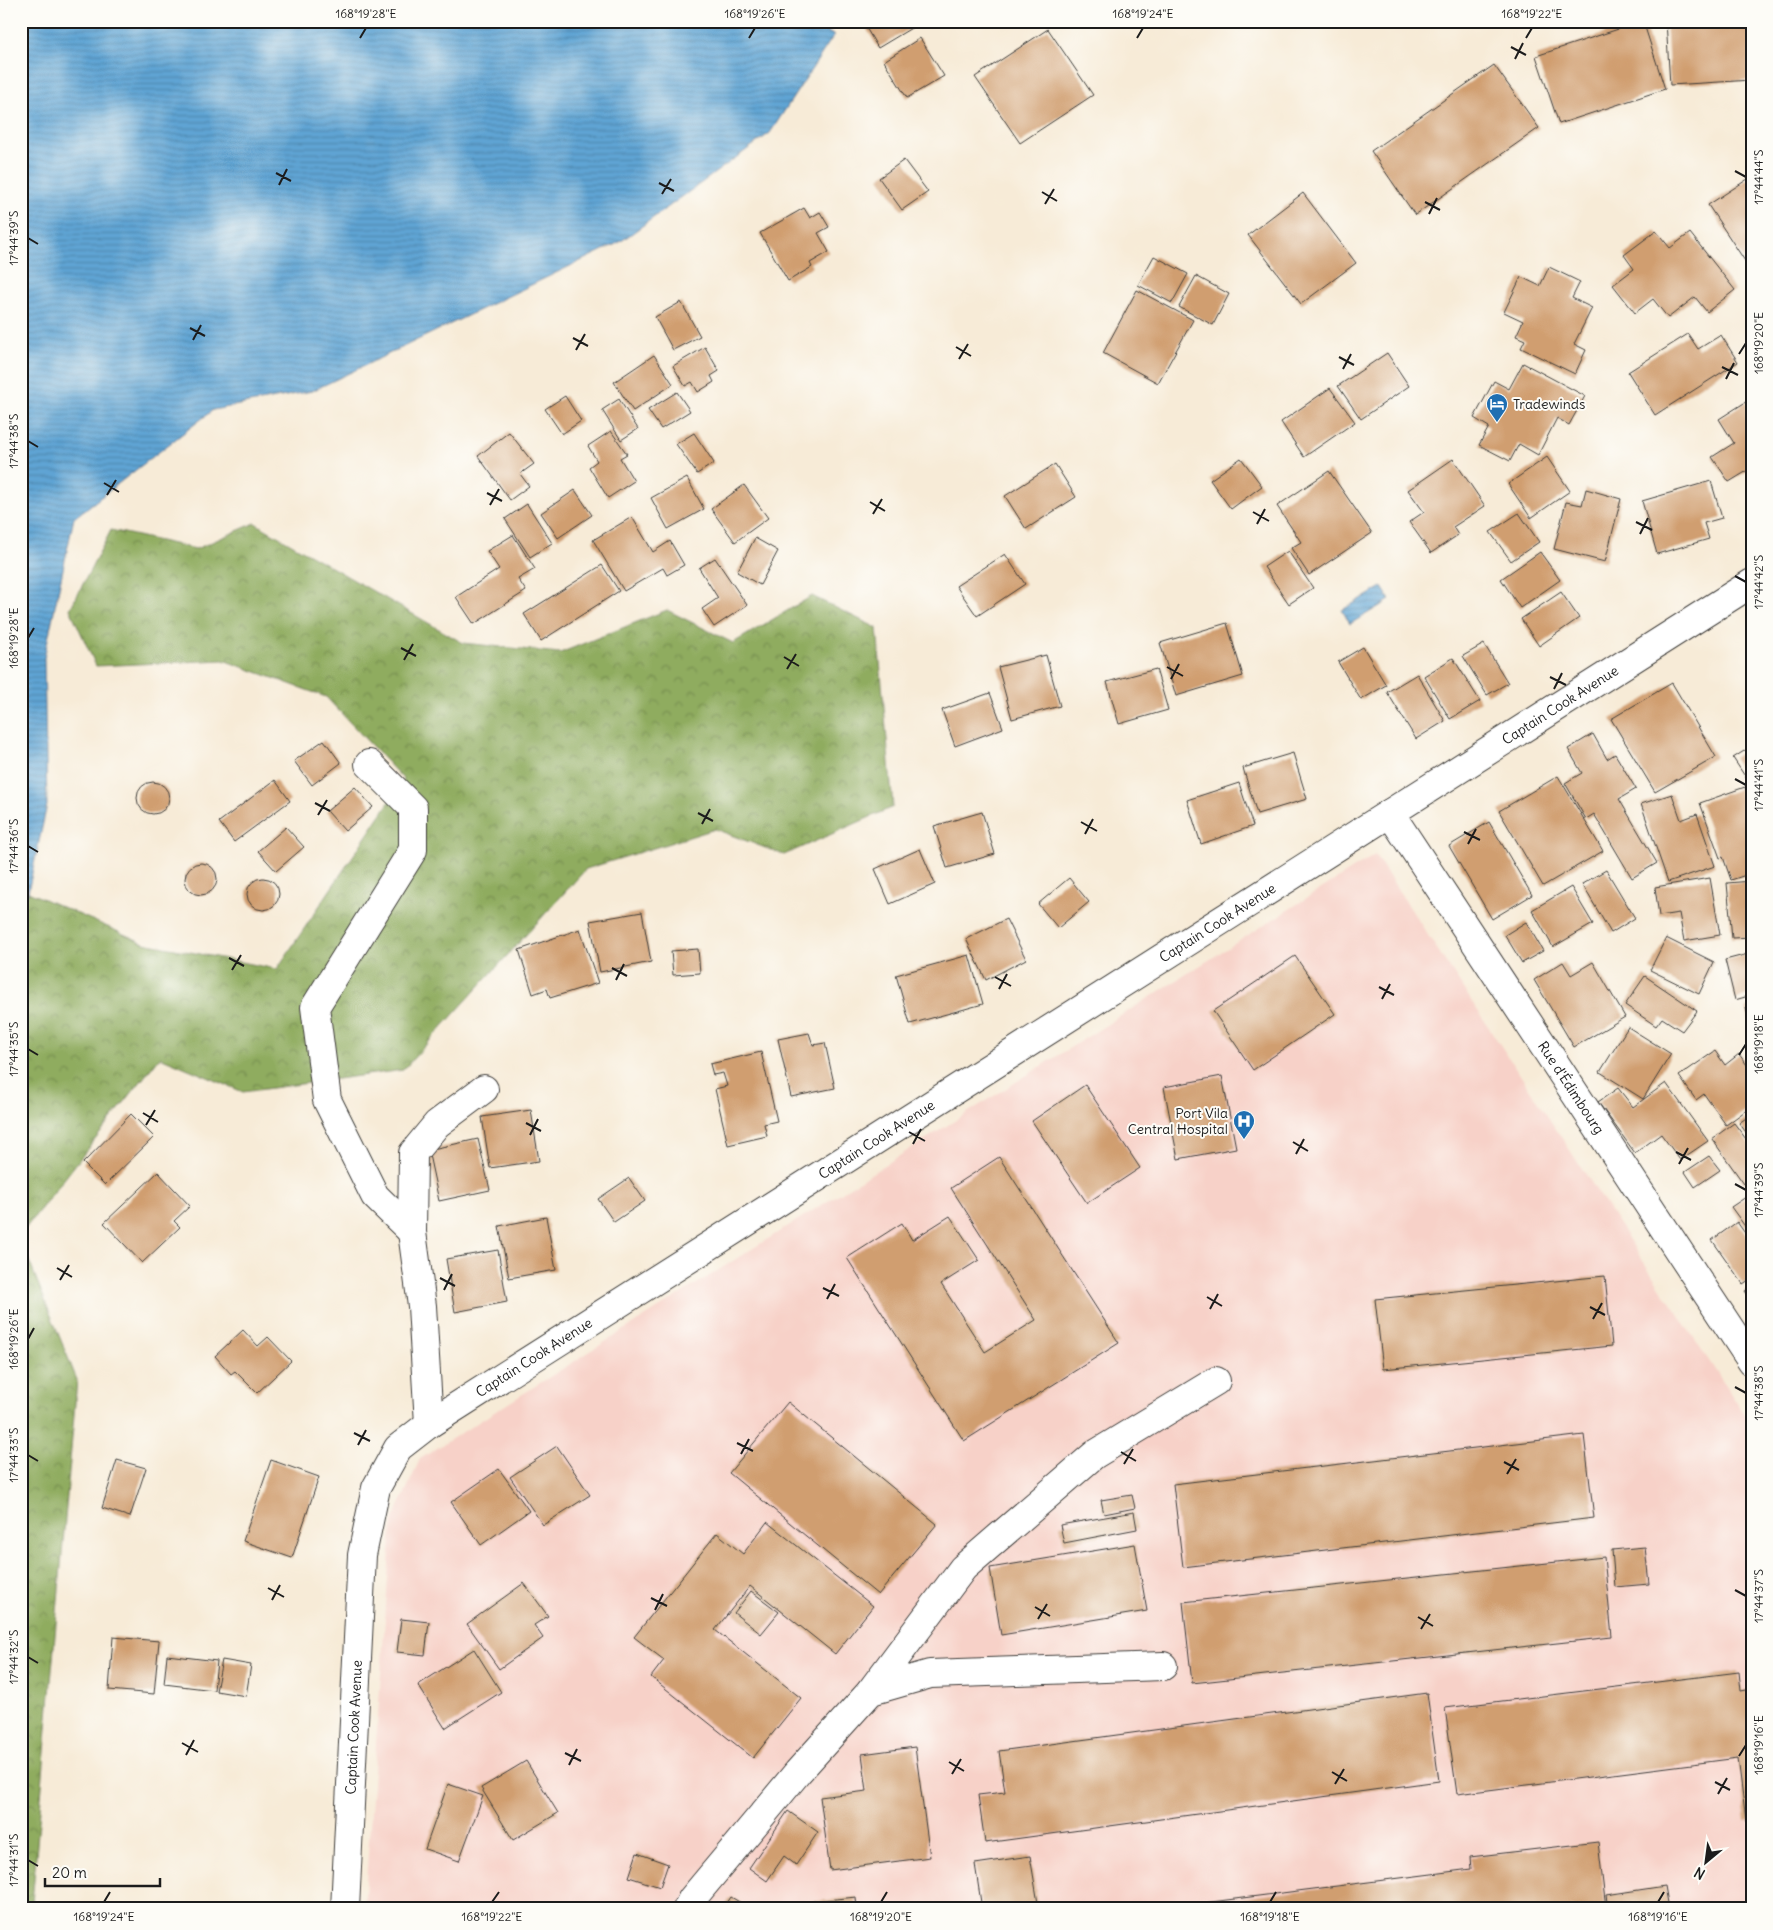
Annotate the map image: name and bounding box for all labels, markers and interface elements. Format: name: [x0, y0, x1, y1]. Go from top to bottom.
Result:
text: 168°19'28"E: [335, 6, 397, 21]
text: 168°19'26"E: [724, 6, 786, 21]
text: 168°19'24"E: [1112, 6, 1174, 21]
text: 168°19'22"E: [1502, 6, 1562, 21]
text: 17°44'44"S: [1751, 149, 1766, 204]
text: 17°44'39"S: [6, 210, 21, 266]
text: 168°19'20"E: [1751, 312, 1766, 374]
hotel icon: Tradewinds: [1485, 392, 1509, 423]
place label: Tradewinds: [1513, 395, 1585, 413]
text: 17°44'38"S: [6, 413, 21, 469]
text: 17°44'42"S: [1751, 554, 1766, 609]
text: 168°19'28"E: [6, 607, 21, 669]
street label: Captain Cook Avenue: [1498, 661, 1622, 749]
text: 17°44'41"S: [1751, 758, 1766, 811]
text: 17°44'36"S: [6, 818, 21, 874]
street label: Captain Cook Avenue: [1156, 879, 1279, 966]
text: 168°19'18"E: [1751, 1014, 1766, 1074]
text: 17°44'35"S: [6, 1021, 21, 1077]
street label: Rue d'Édimbourg: [1534, 1038, 1608, 1138]
street label: Captain Cook Avenue: [815, 1096, 938, 1183]
place label: Port Vila Central Hospital: [1128, 1104, 1228, 1138]
hospital icon: Port Vila Central Hospital: [1232, 1109, 1256, 1140]
text: 17°44'39"S: [1751, 1162, 1766, 1218]
text: 168°19'26"E: [6, 1308, 21, 1370]
street label: Captain Cook Avenue: [472, 1314, 596, 1401]
text: 17°44'38"S: [1751, 1365, 1766, 1421]
text: 17°44'33"S: [6, 1427, 21, 1482]
text: 17°44'37"S: [1751, 1569, 1766, 1623]
text: 17°44'32"S: [6, 1629, 21, 1684]
street label: Captain Cook Avenue: [342, 1660, 366, 1795]
text: 168°19'16"E: [1751, 1715, 1766, 1775]
text: 17°44'31"S: [6, 1833, 21, 1886]
north arrow: [1680, 1838, 1730, 1888]
scale bar: [45, 1855, 160, 1887]
text: 20 m: [52, 1863, 87, 1882]
text: N: [1691, 1863, 1708, 1884]
text: 168°19'24"E: [73, 1909, 135, 1924]
text: 168°19'22"E: [462, 1909, 522, 1924]
text: 168°19'20"E: [850, 1909, 912, 1924]
text: 168°19'18"E: [1240, 1909, 1300, 1924]
text: 168°19'16"E: [1628, 1909, 1688, 1924]

